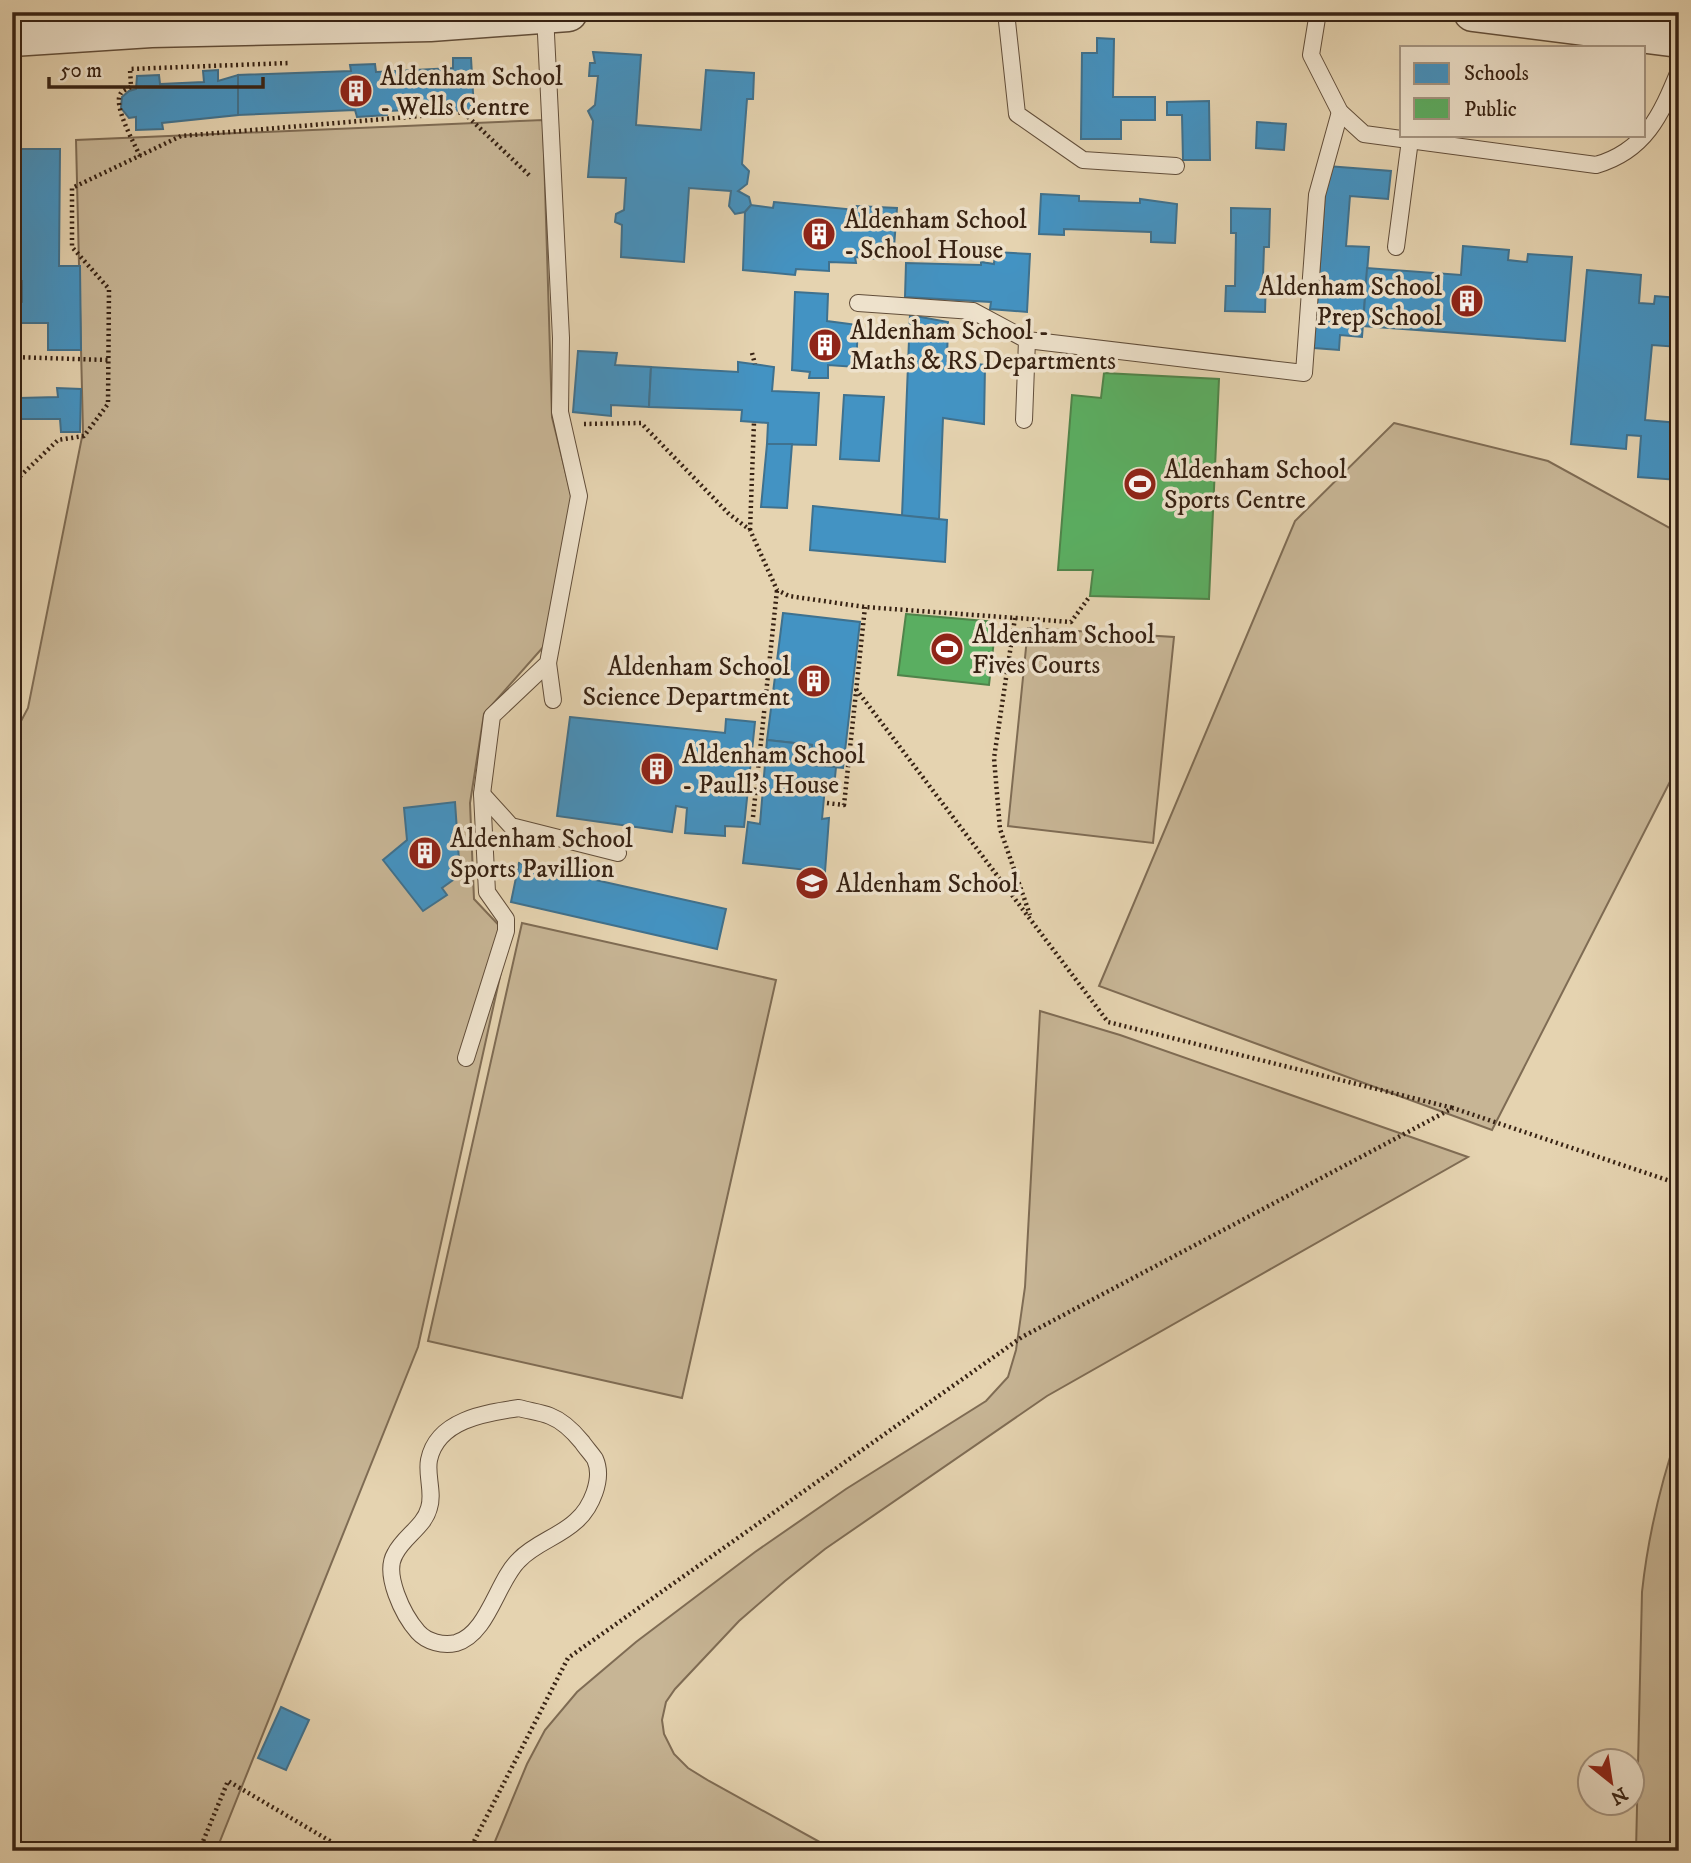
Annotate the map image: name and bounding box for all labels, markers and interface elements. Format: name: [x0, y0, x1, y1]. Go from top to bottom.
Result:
scale bar: [49, 46, 262, 90]
legend: [1400, 46, 1646, 136]
text: 50 m: [60, 58, 102, 84]
place label: Aldenham School - Wells Centre: [380, 61, 563, 124]
text: Schools: [1464, 61, 1529, 87]
building icon: Aldenham School - Wells Centre: [337, 72, 375, 110]
text: Public: [1464, 97, 1517, 123]
place label: Aldenham School - School House: [844, 204, 1027, 267]
building icon: Aldenham School - School House: [800, 215, 838, 253]
place label: Aldenham School Prep School: [1259, 271, 1442, 334]
building icon: Aldenham School Prep School: [1448, 282, 1486, 320]
place label: Aldenham School - Maths & RS Departments: [850, 315, 1116, 378]
building icon: Aldenham School - Maths & RS Departments: [806, 326, 844, 364]
place label: Aldenham School Sports Centre: [1164, 454, 1347, 517]
sports icon: Aldenham School Sports Centre: [1121, 465, 1159, 503]
place label: Aldenham School Fives Courts: [972, 619, 1155, 682]
sports icon: Aldenham School Fives Courts: [928, 630, 966, 668]
place label: Aldenham School Science Department: [582, 651, 790, 714]
building icon: Aldenham School Science Department: [795, 662, 833, 700]
place label: Aldenham School - Paull's House: [682, 739, 865, 802]
building icon: Aldenham School - Paull's House: [638, 750, 676, 788]
place label: Aldenham School Sports Pavillion: [450, 823, 633, 886]
building icon: Aldenham School Sports Pavillion: [406, 834, 444, 872]
school or university icon: Aldenham School: [793, 864, 831, 902]
place label: Aldenham School: [836, 868, 1019, 901]
north arrow: [1576, 1748, 1646, 1818]
text: N: [1606, 1782, 1631, 1809]

